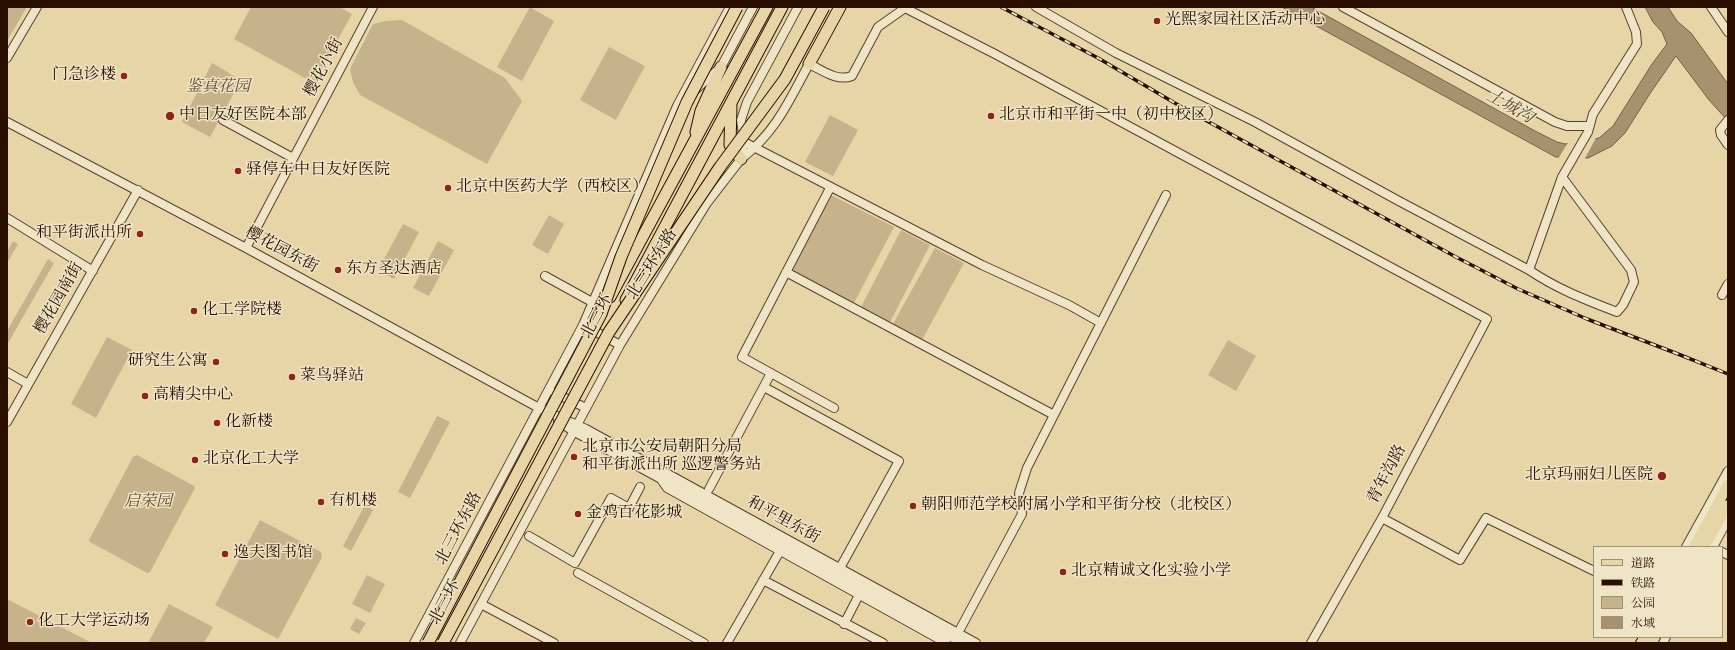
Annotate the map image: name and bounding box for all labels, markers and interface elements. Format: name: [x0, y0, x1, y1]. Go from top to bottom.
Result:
place label: 光熙家园社区活动中心: [1165, 11, 1325, 31]
marker: 光熙家园社区活动中心: [1152, 16, 1162, 26]
street label: 樱花小街: [302, 35, 348, 101]
place label: 门急诊楼: [52, 66, 116, 86]
marker: 门急诊楼: [119, 71, 129, 81]
park label: 鉴真花园: [186, 78, 250, 98]
water label: 土城沟: [1482, 87, 1536, 129]
place label: 中日友好医院本部: [179, 106, 307, 126]
place label: 北京市和平街一中（初中校区）: [999, 106, 1223, 126]
marker: 中日友好医院本部: [164, 110, 176, 122]
marker: 北京市和平街一中（初中校区）: [986, 111, 996, 121]
place label: 驿停车中日友好医院: [246, 161, 390, 181]
marker: 驿停车中日友好医院: [233, 166, 243, 176]
place label: 北京中医药大学（西校区）: [456, 178, 648, 198]
marker: 北京中医药大学（西校区）: [443, 183, 453, 193]
place label: 和平街派出所: [36, 224, 132, 244]
street label: 樱花园东街: [241, 224, 321, 278]
street label: 北三环东路: [624, 226, 682, 304]
marker: 和平街派出所: [135, 229, 145, 239]
street label: 樱花园南街: [32, 260, 88, 338]
place label: 东方圣达酒店: [346, 260, 442, 280]
marker: 东方圣达酒店: [333, 265, 343, 275]
street label: 北三环: [578, 291, 618, 343]
place label: 化工学院楼: [202, 301, 282, 321]
marker: 化工学院楼: [189, 306, 199, 316]
place label: 研究生公寓: [128, 352, 208, 372]
marker: 研究生公寓: [211, 357, 221, 367]
place label: 菜鸟驿站: [300, 367, 364, 387]
marker: 菜鸟驿站: [287, 372, 297, 382]
place label: 高精尖中心: [153, 386, 233, 406]
marker: 高精尖中心: [140, 391, 150, 401]
place label: 化新楼: [225, 413, 273, 433]
marker: 化新楼: [212, 418, 222, 428]
place label: 北京市公安局朝阳分局 和平街派出所 巡逻警务站: [582, 438, 761, 476]
street label: 青年沟路: [1365, 442, 1411, 508]
place label: 北京化工大学: [203, 450, 299, 470]
marker: 北京市公安局朝阳分局 和平街派出所 巡逻警务站: [569, 452, 579, 462]
marker: 北京化工大学: [190, 455, 200, 465]
place label: 北京玛丽妇儿医院: [1525, 466, 1653, 486]
marker: 北京玛丽妇儿医院: [1656, 470, 1668, 482]
street label: 北三环东路: [433, 489, 487, 569]
place label: 有机楼: [329, 492, 377, 512]
park label: 启荣园: [124, 493, 172, 513]
street label: 和平里东街: [743, 493, 823, 549]
place label: 朝阳师范学校附属小学和平街分校（北校区）: [921, 496, 1241, 516]
marker: 有机楼: [316, 497, 326, 507]
marker: 朝阳师范学校附属小学和平街分校（北校区）: [908, 501, 918, 511]
place label: 金鸡百花影城: [586, 504, 682, 524]
marker: 金鸡百花影城: [573, 509, 583, 519]
place label: 逸夫图书馆: [233, 544, 313, 564]
legend: [1593, 546, 1723, 638]
marker: 逸夫图书馆: [220, 549, 230, 559]
text: 道路: [1631, 556, 1655, 572]
place label: 北京精诚文化实验小学: [1071, 562, 1231, 582]
marker: 北京精诚文化实验小学: [1058, 567, 1068, 577]
text: 铁路: [1631, 576, 1655, 592]
street label: 北三环: [426, 577, 466, 629]
text: 公园: [1631, 596, 1655, 612]
place label: 化工大学运动场: [38, 612, 150, 632]
text: 水域: [1631, 616, 1655, 632]
marker: 化工大学运动场: [25, 617, 35, 627]

